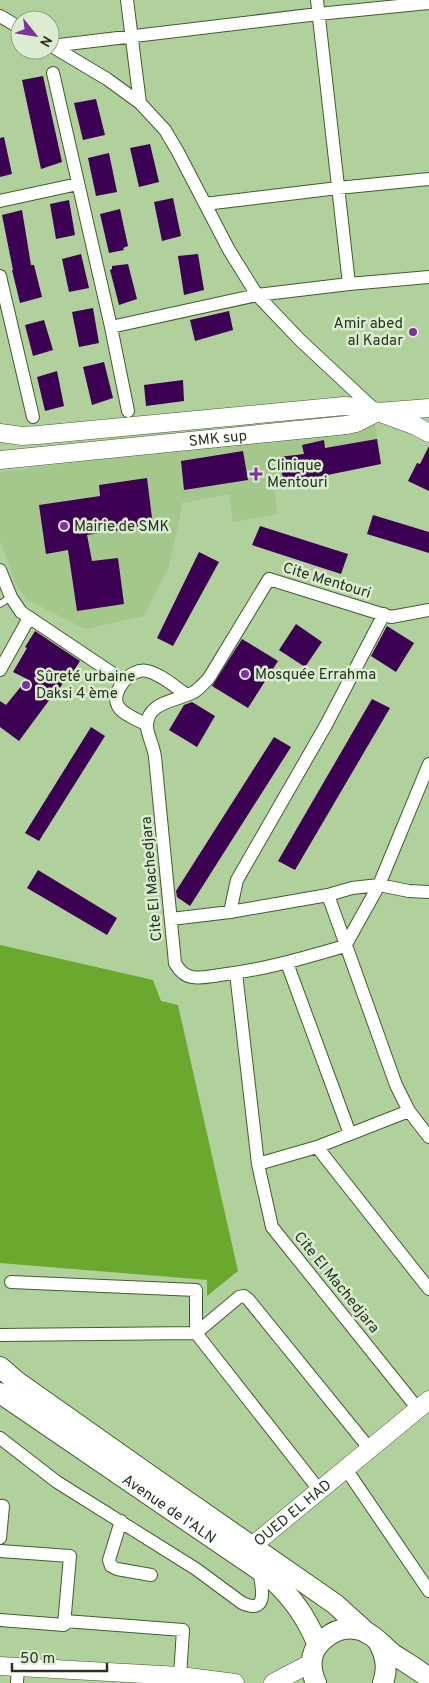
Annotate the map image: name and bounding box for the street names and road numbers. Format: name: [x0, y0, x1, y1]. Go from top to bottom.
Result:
street label: SMK sup: [188, 427, 248, 452]
street label: Cite Mentouri: [280, 559, 373, 604]
street label: Cite El Machedjara: [138, 816, 167, 942]
street label: Cite El Machedjara: [289, 1228, 383, 1338]
street label: Avenue de l'ALN: [118, 1471, 219, 1549]
street label: OUED EL HAD: [251, 1476, 336, 1551]

